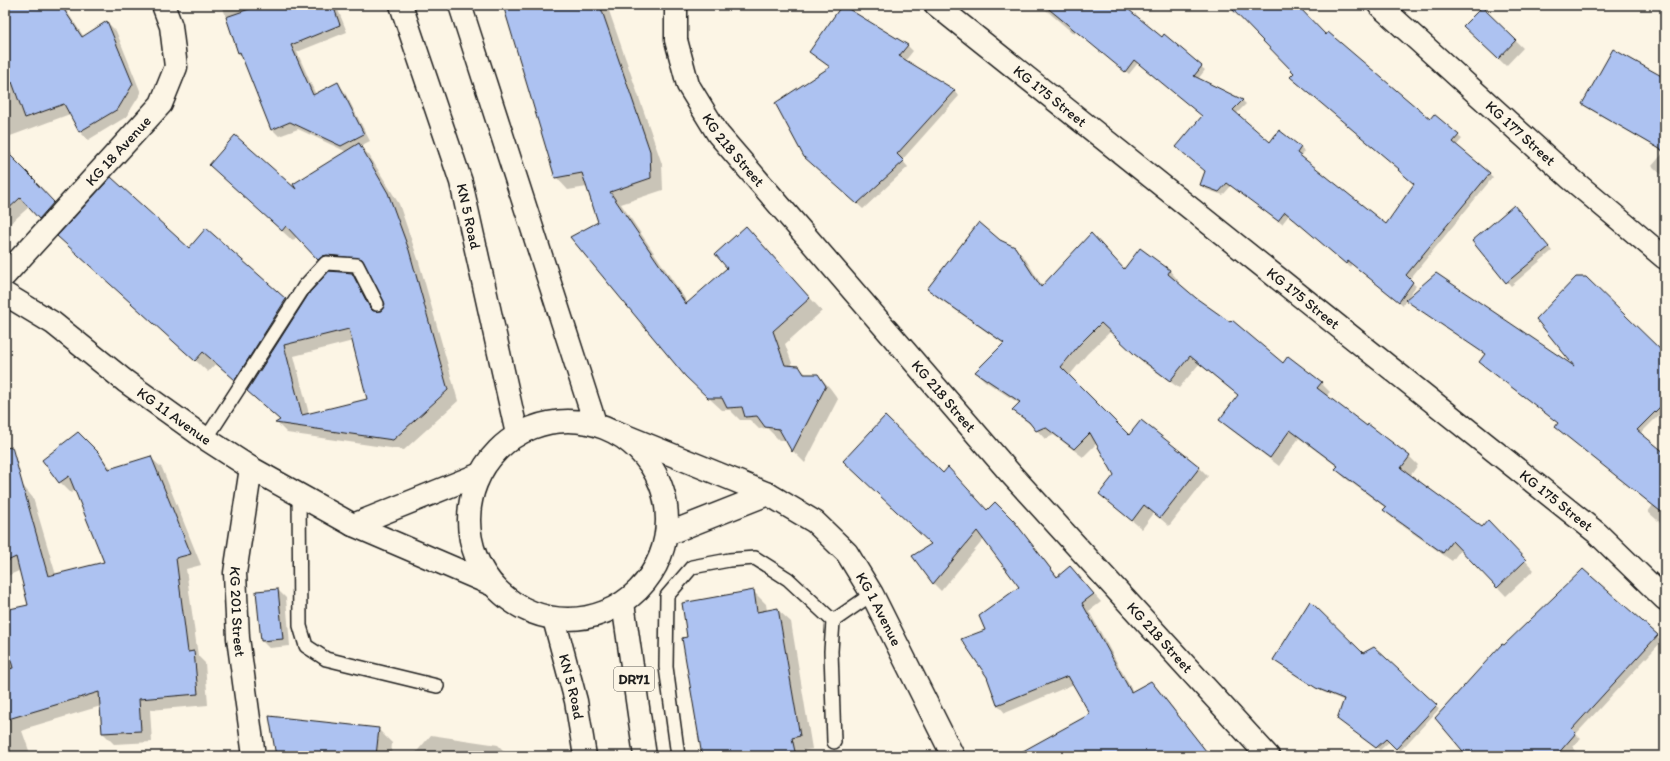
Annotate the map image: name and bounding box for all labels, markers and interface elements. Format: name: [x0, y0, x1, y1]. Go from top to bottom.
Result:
street label: KG 175 Street: [1010, 61, 1091, 131]
street label: KG 177 Street: [1482, 97, 1560, 170]
street label: KG 218 Street: [698, 110, 769, 191]
street label: KG 18 Avenue: [82, 112, 155, 190]
street label: KN 5 Road: [453, 182, 485, 252]
street label: KG 175 Street: [1263, 264, 1344, 333]
street label: KG 218 Street: [908, 356, 980, 436]
street label: KG 11 Avenue: [133, 383, 215, 449]
street label: KG 175 Street: [1516, 466, 1597, 535]
street label: KG 201 Street: [226, 565, 250, 658]
street label: KG 1 Avenue: [852, 569, 905, 649]
street label: KG 218 Street: [1123, 598, 1197, 677]
street label: KN 5 Road: [555, 652, 588, 722]
road number: DR71: [614, 667, 654, 691]

